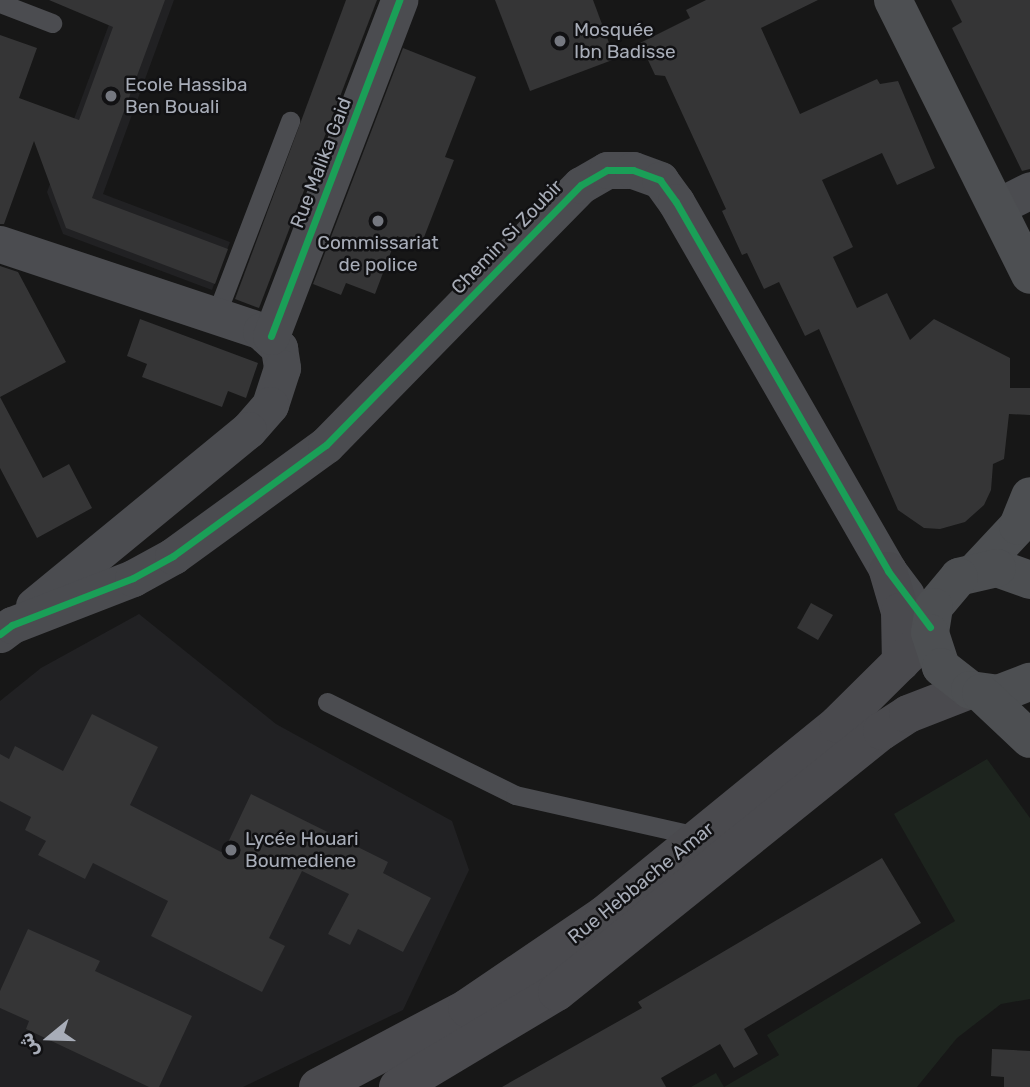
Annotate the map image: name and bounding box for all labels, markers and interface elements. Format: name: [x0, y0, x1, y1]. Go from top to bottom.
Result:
place label: Mosquée Ibn Badisse: [574, 19, 676, 63]
marker: Mosquée Ibn Badisse: [552, 33, 568, 49]
place label: Ecole Hassiba Ben Bouali: [125, 74, 248, 118]
marker: Ecole Hassiba Ben Bouali: [103, 88, 119, 104]
street label: Rue Malika Gaid: [286, 94, 356, 232]
street label: Chemin Si Zoubir: [447, 175, 567, 299]
marker: Commissariat de police: [370, 213, 386, 229]
place label: Commissariat de police: [317, 232, 439, 276]
street label: Rue Hebbache Amar: [563, 817, 719, 949]
place label: Lycée Houari Boumediene: [245, 828, 359, 872]
marker: Lycée Houari Boumediene: [223, 842, 239, 858]
north arrow: [14, 1003, 84, 1073]
text: ش: [14, 1030, 43, 1060]

